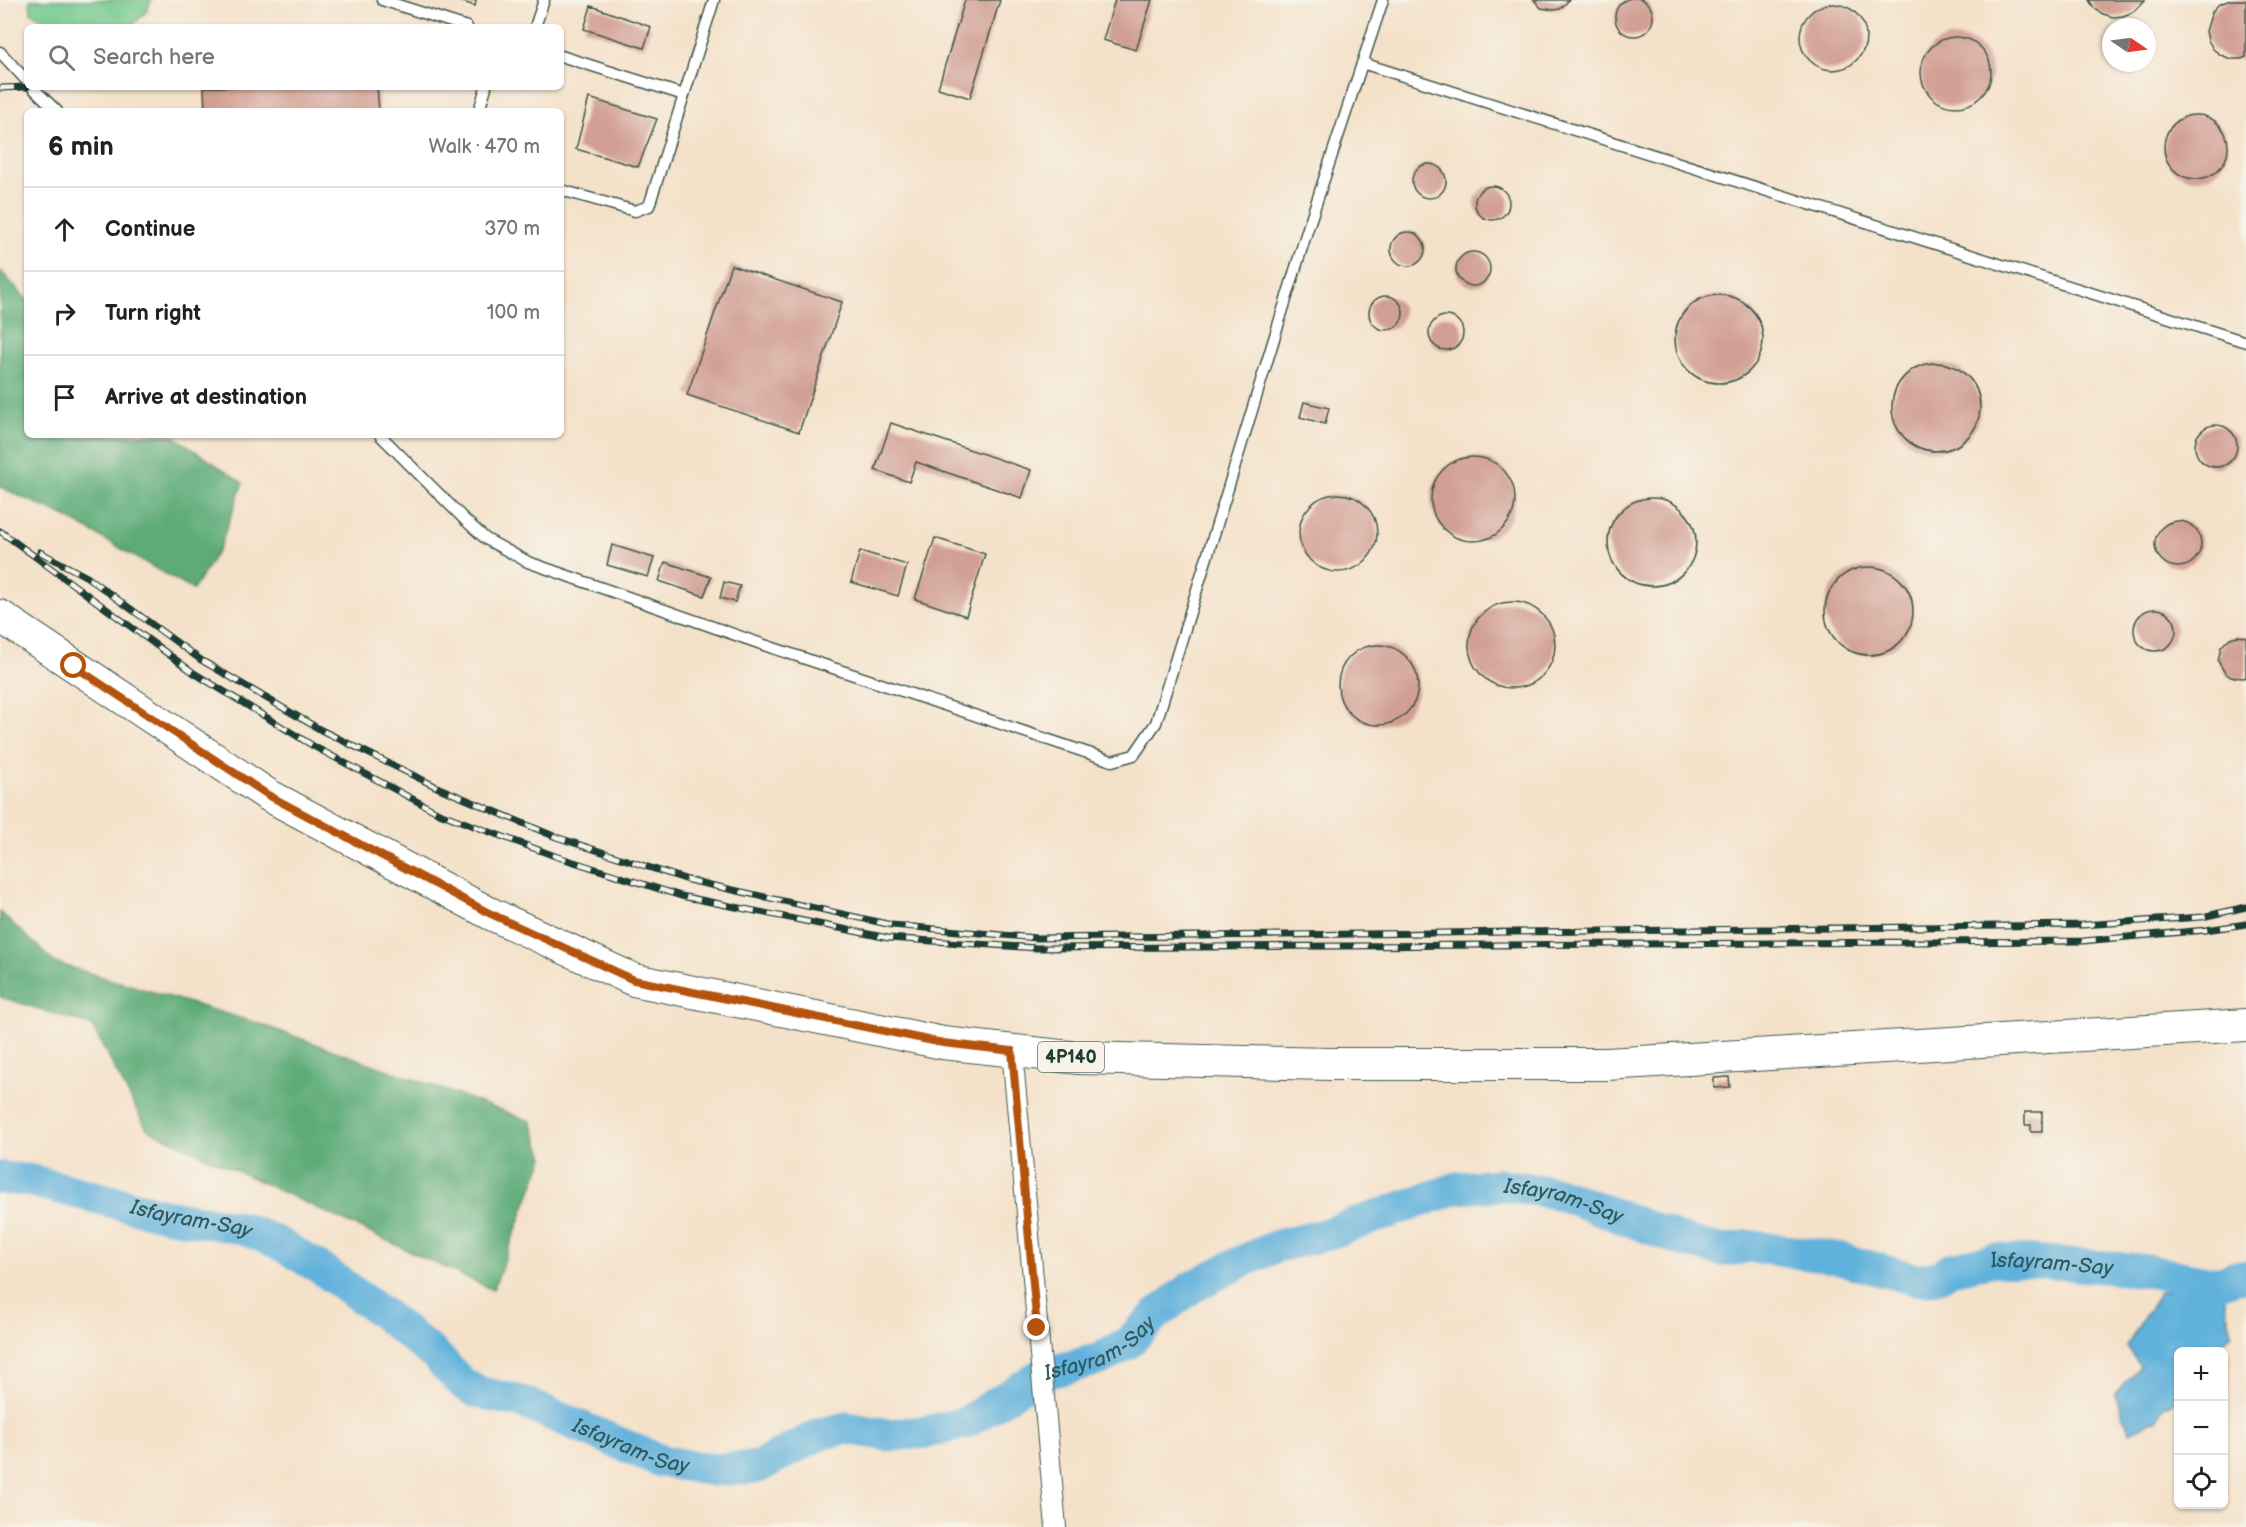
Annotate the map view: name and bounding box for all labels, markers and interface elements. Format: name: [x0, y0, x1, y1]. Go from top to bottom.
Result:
north arrow: [2102, 18, 2156, 72]
search box: [24, 24, 564, 90]
icon: search: [45, 41, 78, 74]
text: Search here: [93, 44, 215, 71]
text: 6 min: [48, 132, 114, 163]
text: Walk · 470 m: [429, 135, 540, 159]
icon: ahead: [48, 213, 81, 246]
text: Continue: [105, 216, 195, 243]
text: 370 m: [484, 217, 540, 241]
icon: right: [48, 297, 81, 330]
text: Turn right: [105, 300, 201, 327]
text: 100 m: [487, 301, 540, 325]
icon: arrive: [48, 381, 81, 414]
text: Arrive at destination: [105, 384, 307, 411]
route start: [60, 652, 86, 678]
road number: 4P140: [1038, 1042, 1104, 1072]
water label: Isfayram-Say: [1501, 1173, 1627, 1230]
water label: Isfayram-Say: [127, 1194, 257, 1244]
water label: Isfayram-Say: [1987, 1247, 2115, 1280]
water label: Isfayram-Say: [1040, 1310, 1161, 1386]
route end: [1023, 1314, 1049, 1340]
map controls: [2174, 1347, 2228, 1509]
button: +: [2174, 1347, 2228, 1401]
button: −: [2174, 1401, 2228, 1455]
water label: Isfayram-Say: [568, 1412, 692, 1478]
button: locate: [2174, 1455, 2228, 1509]

